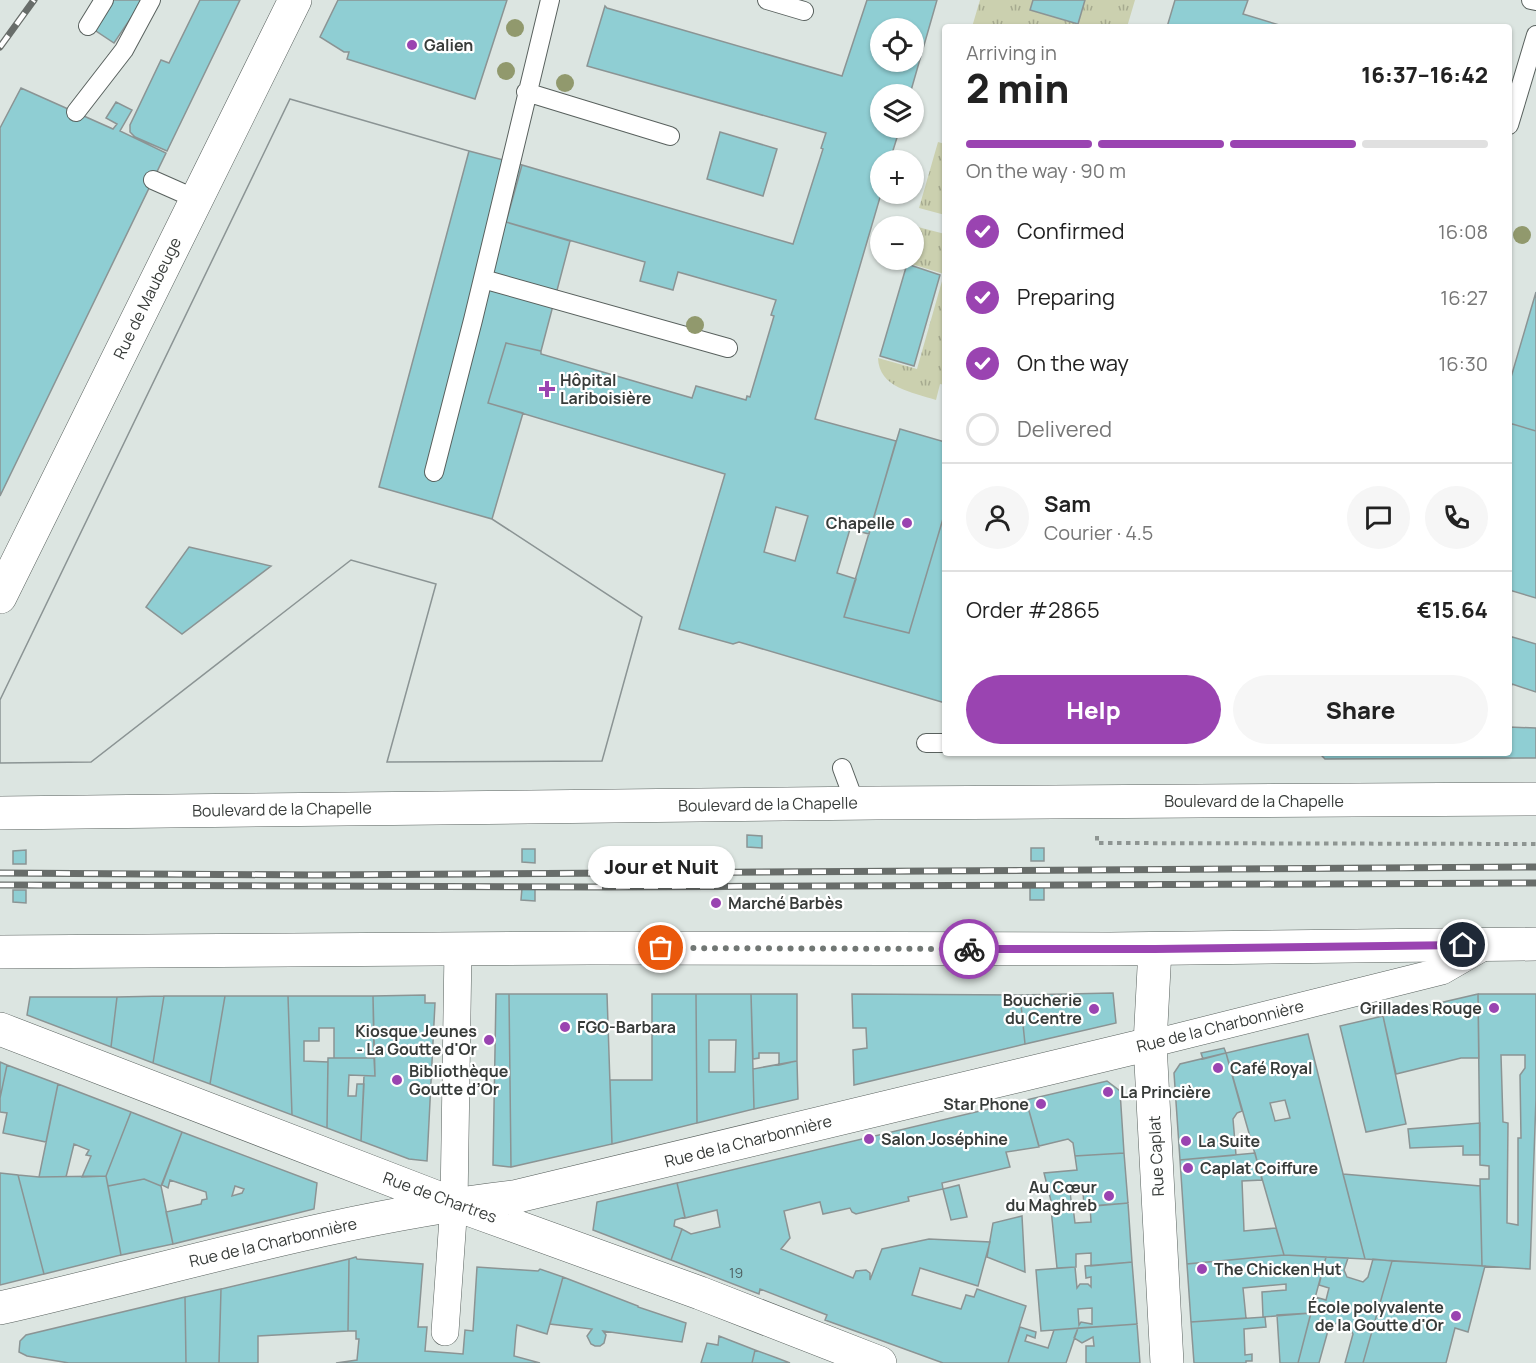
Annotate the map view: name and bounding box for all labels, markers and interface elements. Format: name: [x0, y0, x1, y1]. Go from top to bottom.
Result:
map controls: [870, 18, 924, 270]
button: locate: [870, 18, 924, 72]
place label: Galien: [424, 34, 473, 56]
marker: Galien: [405, 38, 419, 52]
text: Arriving in: [966, 39, 1057, 66]
text: 16:37–16:42: [1361, 60, 1488, 90]
text: 2 min: [966, 61, 1069, 115]
button: layers: [870, 84, 924, 138]
button: +: [870, 150, 924, 204]
text: On the way · 90 m: [966, 157, 1126, 184]
icon: check: [966, 215, 999, 248]
button: −: [870, 216, 924, 270]
text: Confirmed: [1017, 216, 1125, 246]
text: 16:08: [1438, 218, 1488, 245]
street label: Rue de Maubeuge: [108, 233, 186, 363]
icon: check: [966, 281, 999, 314]
text: Preparing: [1017, 282, 1115, 312]
text: 16:27: [1440, 284, 1488, 311]
icon: check: [966, 347, 999, 380]
text: On the way: [1017, 348, 1129, 378]
text: 16:30: [1439, 350, 1488, 377]
place label: Hôpital Lariboisière: [560, 369, 652, 409]
marker: Hôpital Lariboisière: [538, 380, 556, 398]
text: Delivered: [1017, 414, 1112, 444]
button: person: [966, 486, 1029, 549]
button: chat: [1347, 486, 1410, 549]
button: phone: [1425, 486, 1488, 549]
text: Sam: [1044, 489, 1091, 519]
place label: Chapelle: [826, 512, 895, 534]
marker: Chapelle: [900, 516, 914, 530]
text: Courier · 4.5: [1044, 519, 1153, 546]
text: Order #2865: [966, 595, 1100, 625]
text: €15.64: [1417, 595, 1488, 625]
button: Help: [966, 675, 1221, 744]
button: Share: [1233, 675, 1488, 744]
street label: Boulevard de la Chapelle: [1164, 790, 1344, 812]
street label: Boulevard de la Chapelle: [678, 791, 858, 817]
street label: Boulevard de la Chapelle: [192, 796, 372, 822]
callout: Jour et Nuit: [588, 846, 734, 888]
text: Jour et Nuit: [604, 853, 719, 880]
place label: Marché Barbès: [728, 892, 843, 914]
marker: Marché Barbès: [709, 896, 723, 910]
courier: [939, 919, 999, 979]
pin: [1437, 919, 1488, 970]
pin: [635, 922, 686, 973]
icon: home: [1446, 928, 1479, 961]
icon: bag: [644, 931, 677, 964]
icon: bike: [953, 933, 986, 966]
place label: Boucherie du Centre: [1003, 989, 1082, 1029]
street label: Rue de la Charbonnière: [1134, 995, 1306, 1057]
place label: Grillades Rouge: [1360, 997, 1482, 1019]
marker: Grillades Rouge: [1487, 1001, 1501, 1015]
marker: Boucherie du Centre: [1087, 1002, 1101, 1016]
place label: FGO-Barbara: [577, 1016, 676, 1038]
place label: Kiosque Jeunes - La Goutte d'Or: [355, 1020, 477, 1060]
marker: FGO-Barbara: [558, 1020, 572, 1034]
marker: Kiosque Jeunes - La Goutte d'Or: [482, 1033, 496, 1047]
place label: Café Royal: [1230, 1057, 1312, 1079]
place label: Bibliothèque Goutte d’Or: [409, 1060, 509, 1100]
marker: Café Royal: [1211, 1061, 1225, 1075]
marker: Bibliothèque Goutte d’Or: [390, 1073, 404, 1087]
place label: La Princière: [1120, 1081, 1211, 1103]
marker: La Princière: [1101, 1085, 1115, 1099]
place label: Star Phone: [943, 1093, 1029, 1115]
marker: Star Phone: [1034, 1097, 1048, 1111]
street label: Rue de la Charbonnière: [662, 1110, 834, 1172]
street label: Rue Caplat: [1143, 1115, 1169, 1197]
place label: Salon Joséphine: [881, 1128, 1008, 1150]
place label: La Suite: [1198, 1130, 1260, 1152]
marker: Salon Joséphine: [862, 1132, 876, 1146]
marker: La Suite: [1179, 1134, 1193, 1148]
place label: Caplat Coiffure: [1200, 1157, 1319, 1179]
marker: Caplat Coiffure: [1181, 1161, 1195, 1175]
street label: Rue de Chartres: [380, 1166, 500, 1228]
place label: Au Cœur du Maghreb: [1005, 1176, 1097, 1216]
marker: Au Cœur du Maghreb: [1102, 1189, 1116, 1203]
street label: Rue de la Charbonnière: [187, 1212, 359, 1272]
place label: The Chicken Hut: [1214, 1258, 1342, 1280]
marker: The Chicken Hut: [1195, 1262, 1209, 1276]
house number: 19: [729, 1263, 743, 1282]
place label: École polyvalente de la Goutte d'Or: [1308, 1296, 1444, 1336]
marker: École polyvalente de la Goutte d'Or: [1449, 1309, 1463, 1323]

